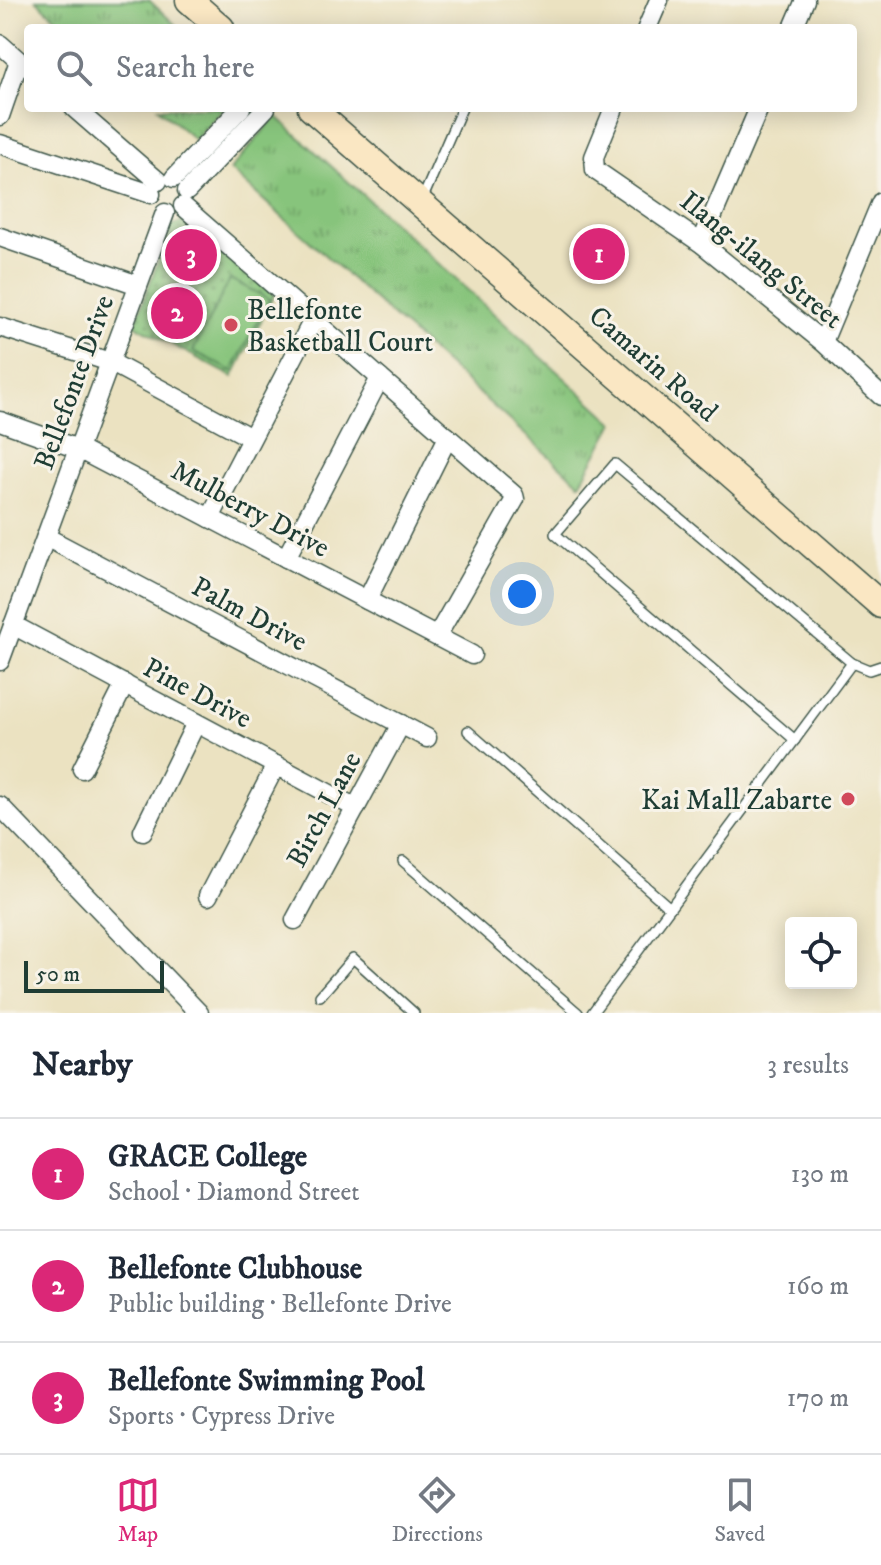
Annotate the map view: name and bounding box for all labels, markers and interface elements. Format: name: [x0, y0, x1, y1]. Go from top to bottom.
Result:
search box: [24, 24, 857, 112]
icon: search: [52, 46, 96, 90]
text: Search here: [116, 50, 255, 87]
street label: Ilang-ilang Street: [673, 184, 850, 337]
pin: 1: [573, 224, 625, 284]
pin: 3: [165, 225, 217, 285]
pin: 2: [151, 283, 203, 343]
street label: Bellefonte Drive: [27, 290, 122, 475]
place label: Bellefonte Basketball Court: [247, 293, 433, 360]
street label: Camarin Road: [581, 299, 725, 430]
marker: Bellefonte Basketball Court: [222, 316, 240, 334]
street label: Mulberry Drive: [165, 453, 335, 566]
street label: Palm Drive: [185, 569, 313, 659]
your location: [502, 574, 542, 614]
street label: Pine Drive: [137, 650, 258, 736]
street label: Birch Lane: [279, 746, 369, 874]
place label: Kai Mall Zabarte: [641, 783, 832, 818]
marker: Kai Mall Zabarte: [839, 790, 857, 808]
map controls: [785, 917, 857, 989]
button: locate: [785, 917, 857, 989]
scale bar: [24, 957, 164, 993]
text: 50 m: [36, 961, 80, 988]
text: Nearby: [32, 1044, 133, 1086]
text: 3 results: [767, 1049, 849, 1082]
text: GRACE College: [108, 1139, 307, 1176]
text: 1: [53, 1158, 63, 1191]
text: 130 m: [791, 1158, 849, 1191]
text: School · Diamond Street: [108, 1176, 360, 1209]
text: Bellefonte Clubhouse: [108, 1251, 362, 1288]
text: 2: [52, 1270, 64, 1303]
text: 160 m: [787, 1270, 849, 1303]
text: Public building · Bellefonte Drive: [108, 1288, 452, 1321]
text: Bellefonte Swimming Pool: [108, 1363, 425, 1400]
text: 3: [53, 1382, 63, 1415]
text: 170 m: [787, 1382, 849, 1415]
text: Sports · Cypress Drive: [108, 1400, 335, 1433]
tab: Map: [116, 1473, 160, 1548]
tab: Directions: [392, 1473, 483, 1548]
tab: Saved: [715, 1473, 765, 1548]

